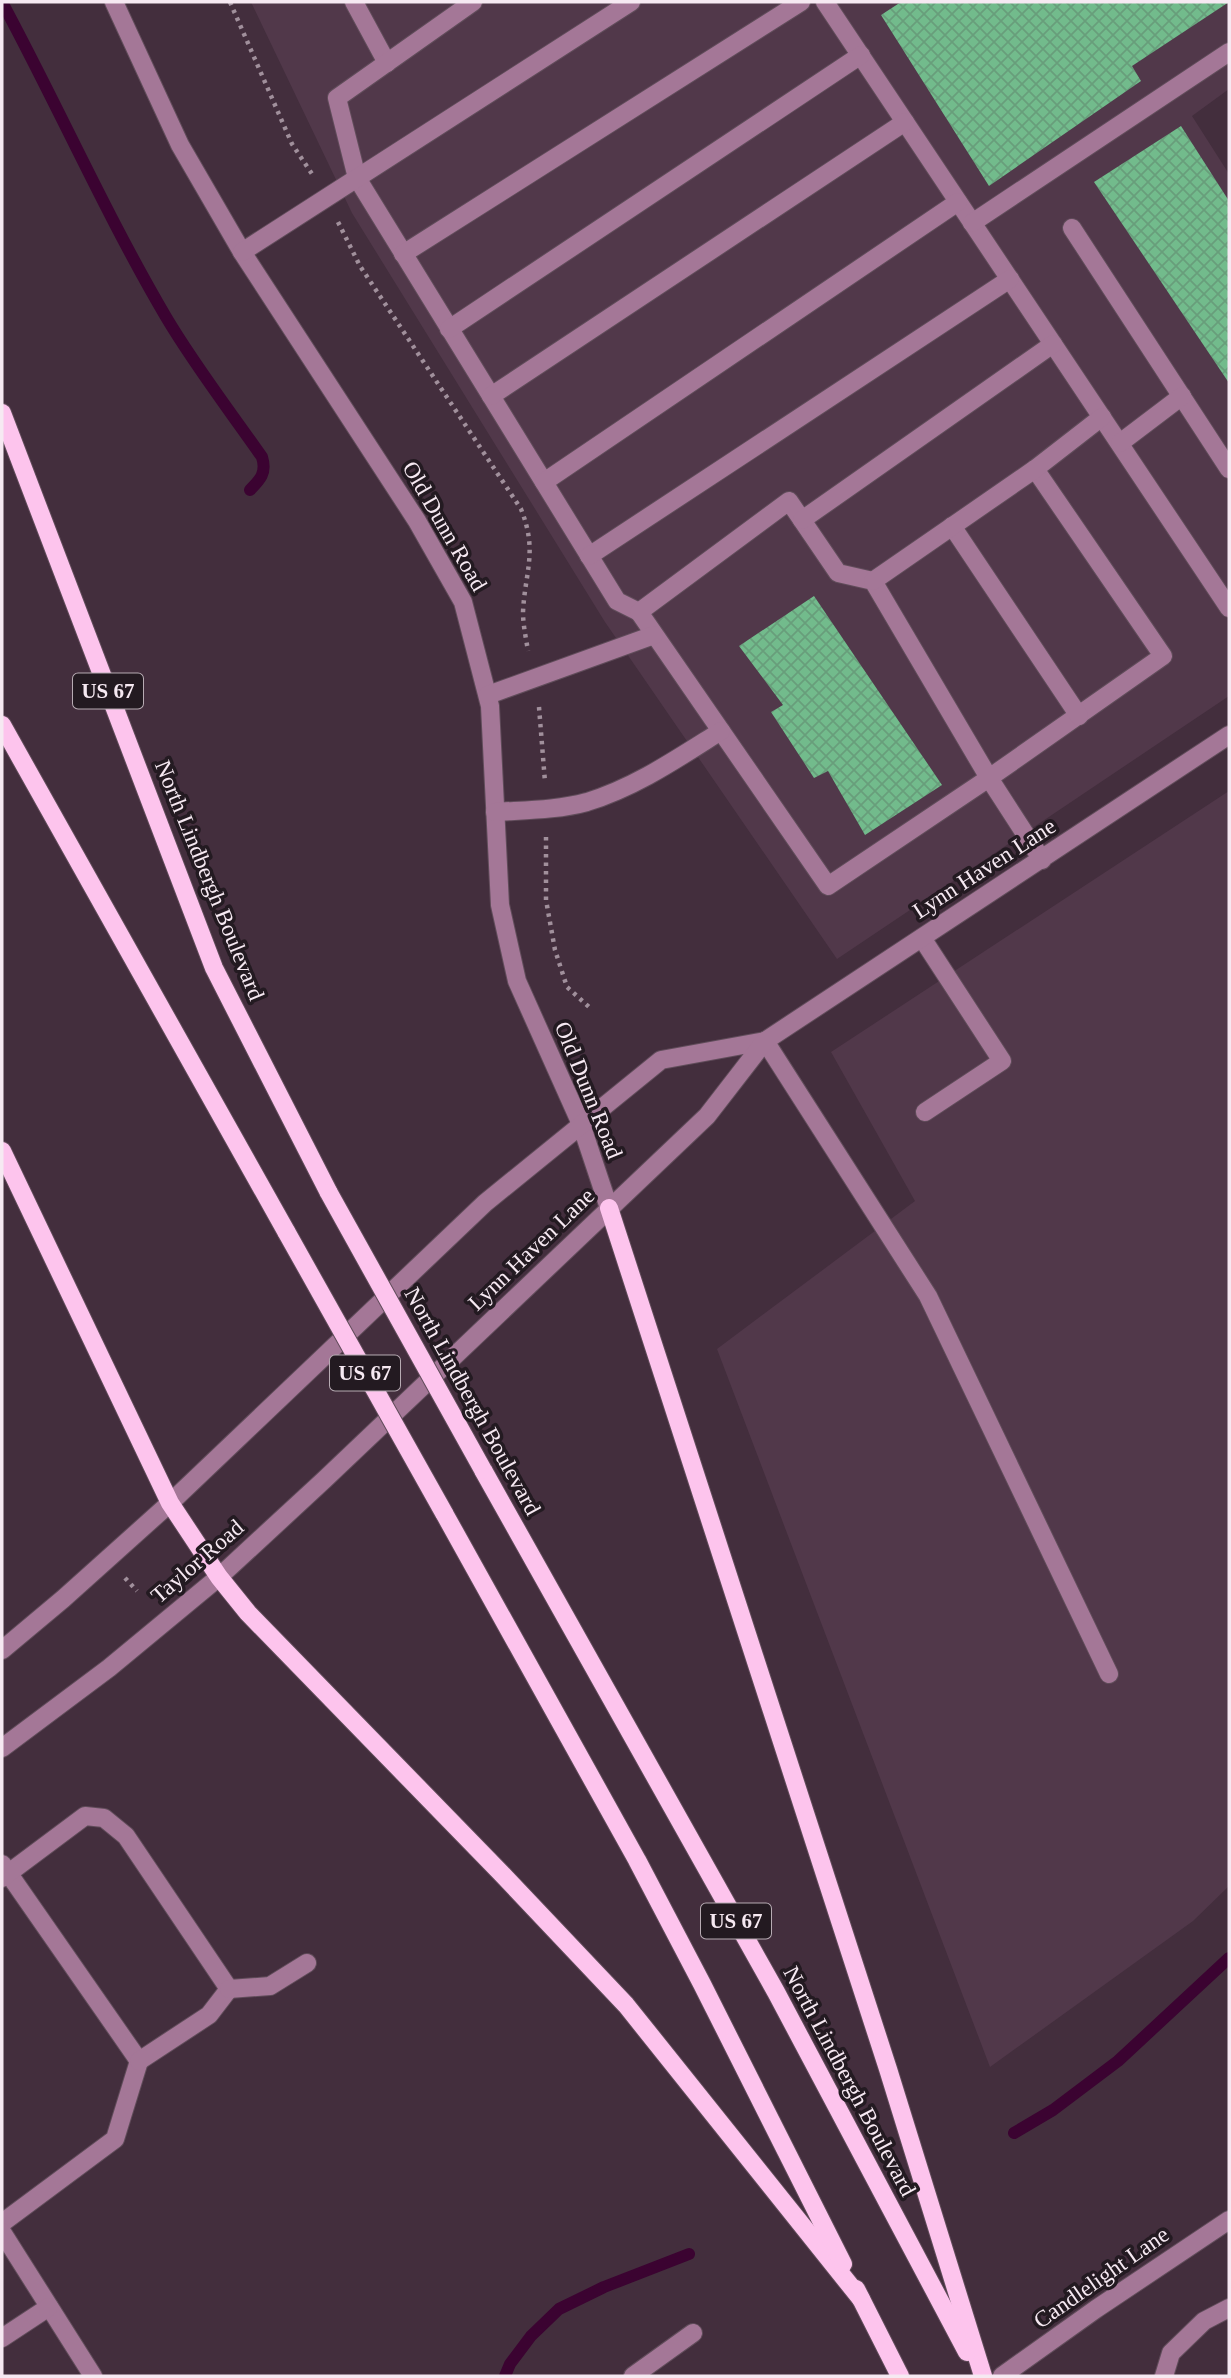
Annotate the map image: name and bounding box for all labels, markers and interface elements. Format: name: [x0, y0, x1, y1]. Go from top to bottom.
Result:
street label: Old Dunn Road: [397, 457, 492, 596]
road number: US 67: [73, 674, 143, 708]
street label: North Lindbergh Boulevard: [150, 757, 269, 1004]
street label: Lynn Haven Lane: [908, 813, 1060, 924]
street label: Old Dunn Road: [550, 1018, 628, 1163]
street label: Lynn Haven Lane: [463, 1183, 599, 1316]
street label: North Lindbergh Boulevard: [399, 1283, 546, 1520]
road number: US 67: [330, 1356, 400, 1390]
street label: Taylor Road: [146, 1514, 249, 1608]
road number: US 67: [701, 1904, 771, 1938]
street label: North Lindbergh Boulevard: [778, 1962, 921, 2201]
street label: Candlelight Lane: [1029, 2222, 1174, 2333]

